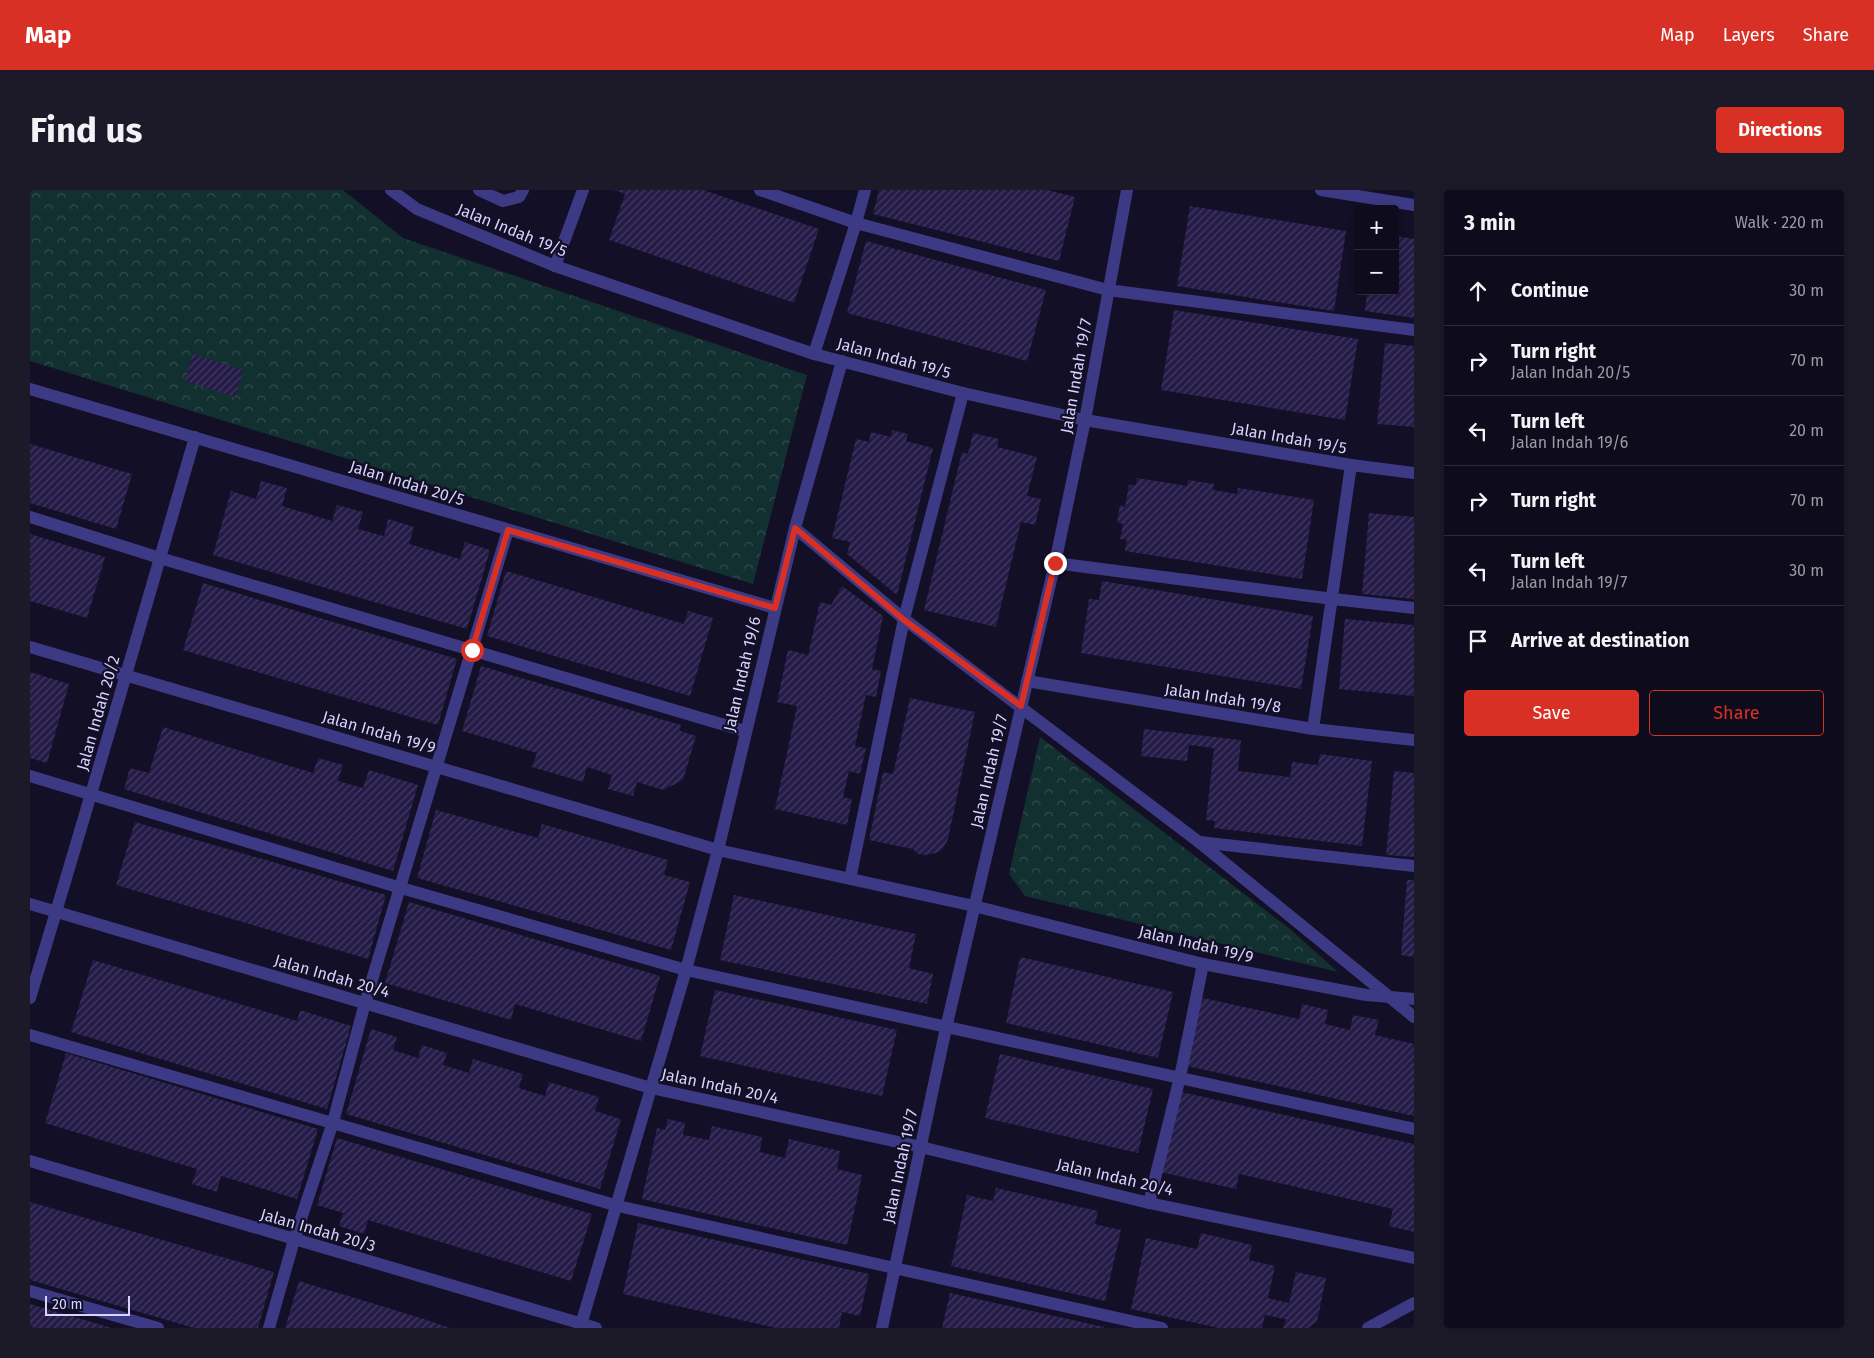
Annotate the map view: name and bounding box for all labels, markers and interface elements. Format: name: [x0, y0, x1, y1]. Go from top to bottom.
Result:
text: Map: [25, 21, 71, 49]
text: Map: [1660, 24, 1695, 46]
text: Layers: [1723, 24, 1775, 46]
text: Share: [1803, 24, 1849, 46]
button: Directions: [1716, 107, 1844, 153]
text: Find us: [30, 109, 142, 151]
street label: Jalan Indah 19/5: [454, 199, 570, 261]
map controls: [1354, 205, 1399, 295]
button: +: [1354, 205, 1399, 250]
text: 3 min: [1464, 210, 1516, 236]
text: Walk · 220 m: [1735, 213, 1824, 232]
button: −: [1354, 250, 1399, 295]
icon: ahead: [1464, 277, 1492, 305]
text: Continue: [1511, 279, 1589, 302]
text: 30 m: [1789, 281, 1824, 300]
street label: Jalan Indah 19/7: [1057, 317, 1095, 435]
street label: Jalan Indah 19/5: [835, 334, 953, 382]
text: Turn right: [1511, 340, 1596, 363]
icon: right: [1464, 347, 1492, 375]
text: 70 m: [1790, 351, 1824, 370]
text: Jalan Indah 20/5: [1511, 363, 1630, 382]
text: Turn left: [1511, 410, 1585, 433]
icon: left: [1464, 417, 1492, 445]
street label: Jalan Indah 19/5: [1230, 418, 1348, 458]
text: 20 m: [1789, 421, 1824, 440]
text: Jalan Indah 19/6: [1511, 433, 1628, 452]
street label: Jalan Indah 20/5: [347, 456, 467, 510]
icon: right: [1464, 487, 1492, 515]
text: Turn right: [1511, 489, 1596, 512]
text: 70 m: [1790, 491, 1824, 510]
text: Turn left: [1511, 550, 1585, 573]
route end: [1044, 552, 1067, 575]
icon: left: [1464, 557, 1492, 585]
text: 30 m: [1789, 561, 1824, 580]
text: Jalan Indah 19/7: [1511, 573, 1627, 592]
street label: Jalan Indah 19/6: [720, 615, 764, 733]
icon: arrive: [1464, 627, 1492, 655]
text: Arrive at destination: [1511, 629, 1690, 652]
route start: [461, 639, 484, 662]
street label: Jalan Indah 20/2: [72, 653, 124, 773]
street label: Jalan Indah 19/8: [1163, 679, 1283, 717]
button: Save: [1464, 690, 1639, 736]
button: Share: [1649, 690, 1824, 736]
street label: Jalan Indah 19/9: [320, 707, 438, 757]
street label: Jalan Indah 19/7: [967, 712, 1011, 830]
street label: Jalan Indah 19/9: [1137, 922, 1255, 966]
street label: Jalan Indah 20/4: [272, 950, 392, 1002]
street label: Jalan Indah 20/4: [660, 1064, 781, 1108]
street label: Jalan Indah 19/7: [879, 1107, 921, 1225]
street label: Jalan Indah 20/4: [1055, 1154, 1176, 1200]
street label: Jalan Indah 20/3: [258, 1204, 378, 1256]
scale bar: [45, 1293, 130, 1316]
text: 20 m: [52, 1296, 82, 1313]

